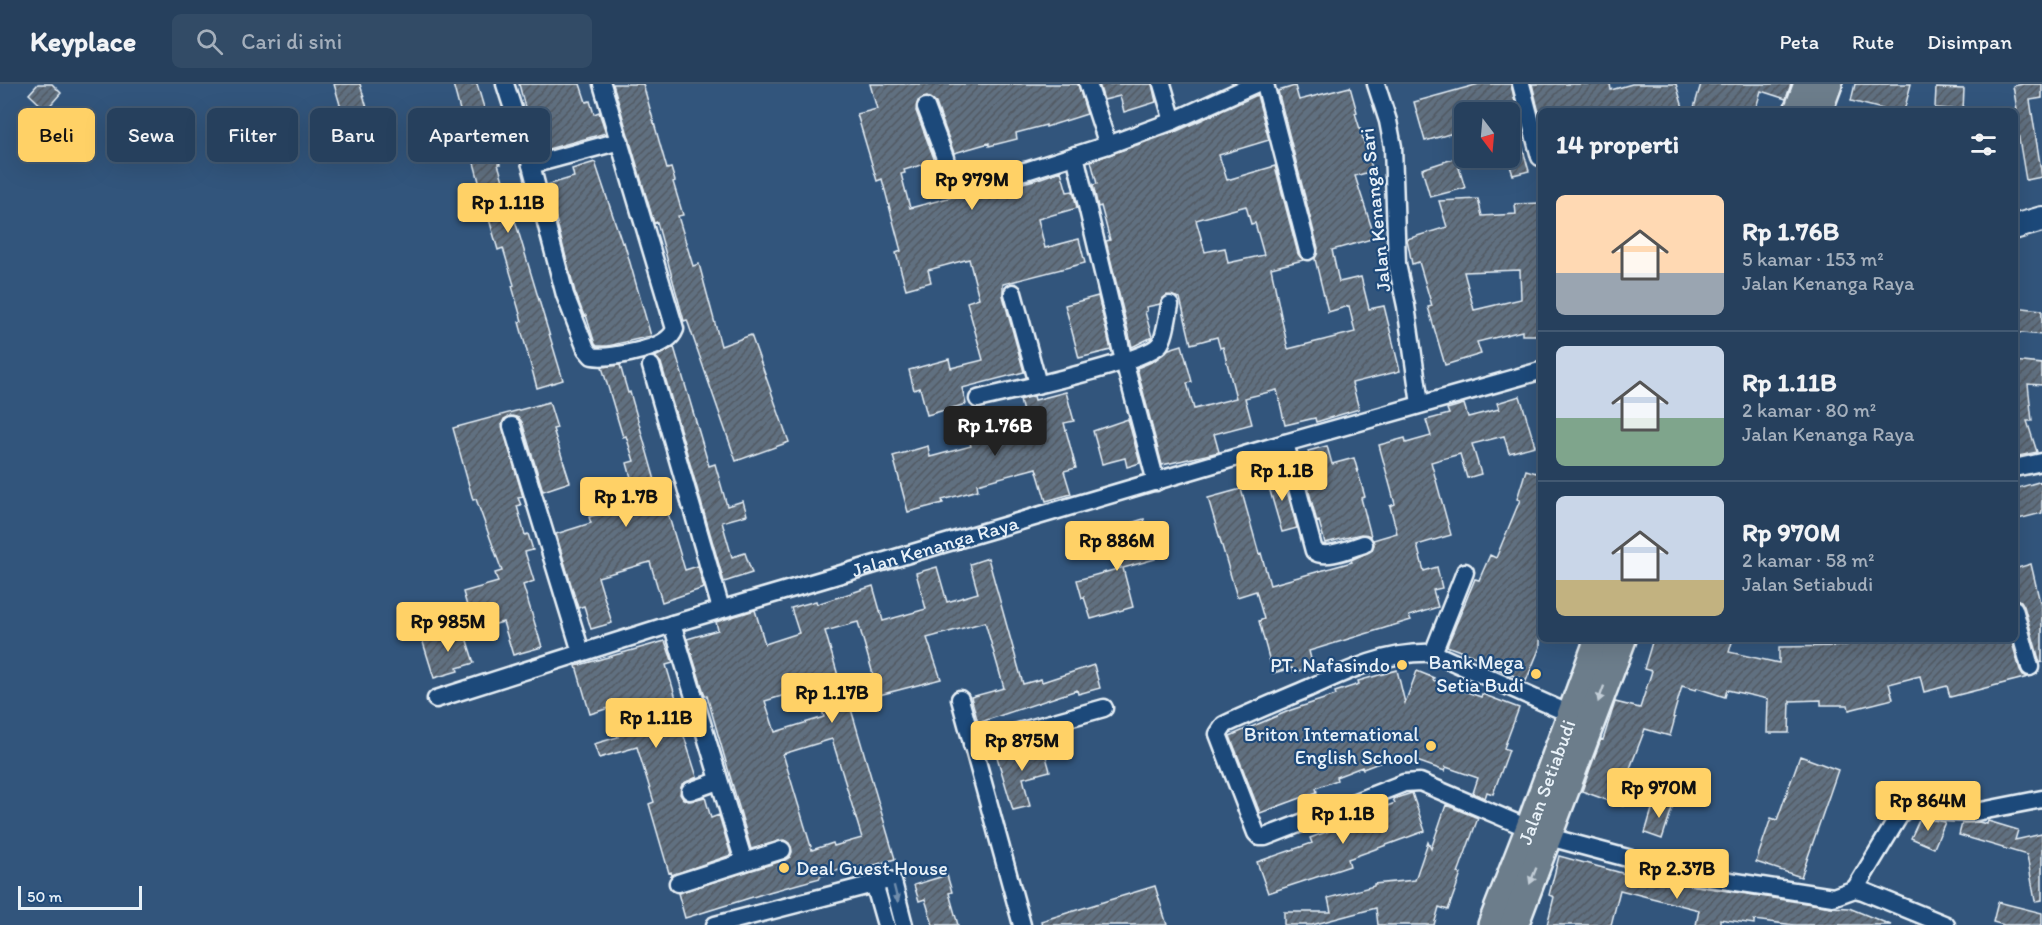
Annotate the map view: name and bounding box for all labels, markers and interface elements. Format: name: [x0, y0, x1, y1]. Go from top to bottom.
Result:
search box: [172, 14, 592, 68]
text: Keyplace: [30, 24, 136, 58]
icon: search: [193, 25, 226, 58]
text: Cari di sini: [241, 28, 342, 55]
text: Peta: [1779, 29, 1819, 54]
text: Rute: [1852, 29, 1894, 54]
text: Disimpan: [1927, 29, 2012, 54]
north arrow: [1454, 102, 1520, 168]
map controls: [1454, 102, 1520, 168]
chip: Beli: [18, 108, 95, 162]
chip: Sewa: [107, 108, 195, 162]
chip: Filter: [207, 108, 298, 162]
chip: Baru: [310, 108, 396, 162]
chip: Apartemen: [408, 108, 550, 162]
street label: Jalan Kenanga Sari: [1354, 127, 1396, 293]
text: 14 properti: [1556, 128, 1679, 160]
icon: filters: [1967, 128, 2000, 161]
pin: Rp 979M: [917, 160, 1027, 211]
text: Rp 979M: [935, 167, 1009, 191]
pin: Rp 1.11B: [446, 183, 570, 234]
text: Rp 1.11B: [472, 190, 544, 214]
text: Rp 1.76B: [1742, 215, 1839, 247]
icon: home: [1604, 219, 1676, 291]
text: 5 kamar · 153 m²: [1742, 247, 1884, 271]
text: Jalan Kenanga Raya: [1742, 271, 1914, 295]
text: Rp 1.11B: [1742, 366, 1837, 398]
icon: home: [1604, 370, 1676, 442]
text: 2 kamar · 80 m²: [1742, 398, 1876, 422]
pin: Rp 1.76B: [933, 406, 1057, 457]
text: Rp 1.76B: [958, 413, 1032, 437]
text: Jalan Kenanga Raya: [1742, 422, 1914, 446]
pin: Rp 1.1B: [1227, 451, 1337, 502]
text: Rp 1.1B: [1250, 458, 1314, 482]
pin: Rp 1.7B: [571, 477, 681, 528]
text: Rp 1.7B: [594, 484, 658, 508]
street label: Jalan Kenanga Raya: [849, 510, 1022, 582]
text: Rp 970M: [1742, 516, 1841, 548]
icon: home: [1604, 520, 1676, 592]
pin: Rp 886M: [1062, 521, 1172, 572]
text: Rp 886M: [1079, 528, 1155, 552]
text: 2 kamar · 58 m²: [1742, 548, 1874, 572]
text: Jalan Setiabudi: [1742, 572, 1873, 596]
pin: Rp 985M: [393, 602, 503, 653]
text: Rp 985M: [410, 609, 486, 633]
place label: Bank Mega Setia Budi: [1428, 650, 1525, 697]
place label: PT. Nafasindo: [1270, 653, 1390, 677]
marker: PT. Nafasindo: [1395, 658, 1409, 672]
marker: Bank Mega Setia Budi: [1529, 667, 1543, 681]
pin: Rp 1.17B: [770, 673, 894, 724]
text: Rp 1.17B: [795, 680, 869, 704]
one-way arrow: [1596, 685, 1606, 703]
pin: Rp 1.11B: [594, 698, 718, 749]
text: Rp 1.11B: [620, 705, 692, 729]
street label: Jalan Setiabudi: [1513, 716, 1580, 848]
pin: Rp 875M: [967, 721, 1077, 772]
place label: Briton International English School: [1244, 722, 1419, 769]
text: Rp 875M: [985, 728, 1059, 752]
marker: Briton International English School: [1424, 739, 1438, 753]
pin: Rp 970M: [1604, 768, 1714, 819]
text: Rp 970M: [1621, 775, 1697, 799]
pin: Rp 864M: [1873, 781, 1983, 832]
text: Rp 864M: [1890, 788, 1966, 812]
pin: Rp 1.1B: [1288, 794, 1398, 845]
text: Rp 1.1B: [1311, 801, 1375, 825]
pin: Rp 2.37B: [1615, 849, 1739, 900]
place label: Deal Guest House: [796, 856, 948, 880]
text: Rp 2.37B: [1639, 856, 1715, 880]
marker: Deal Guest House: [777, 861, 791, 875]
one-way arrow: [1528, 868, 1538, 886]
scale bar: [18, 883, 142, 910]
one-way arrow: [892, 885, 901, 903]
text: 50 m: [27, 887, 62, 906]

